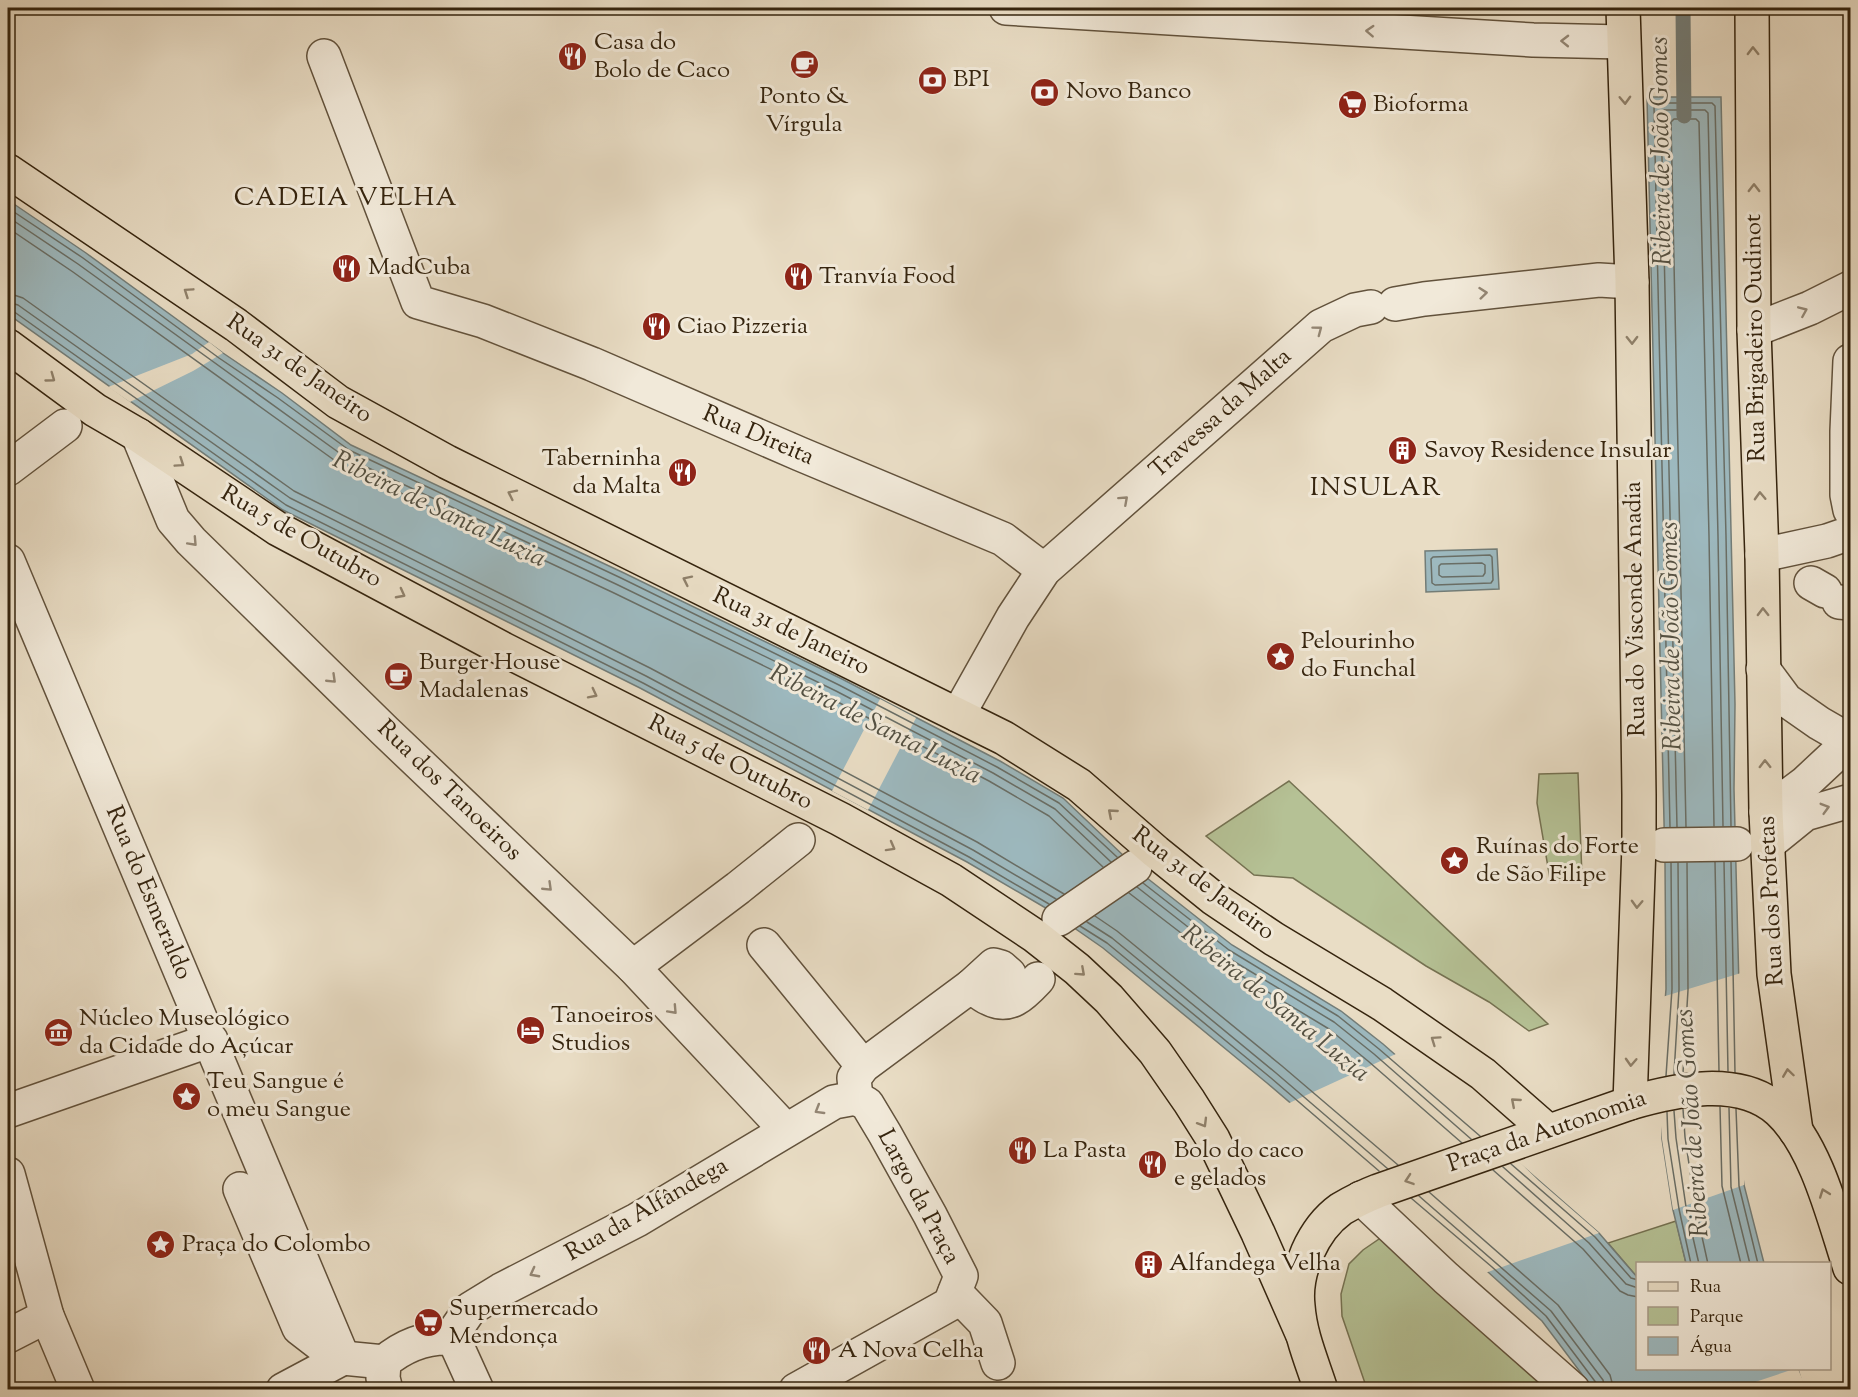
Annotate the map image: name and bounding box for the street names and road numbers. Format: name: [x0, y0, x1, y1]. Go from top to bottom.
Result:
street label: Rua Brigadeiro Oudinot: [1737, 214, 1775, 462]
street label: Rua 31 de Janeiro: [219, 306, 379, 432]
street label: Travessa da Malta: [1142, 341, 1300, 487]
street label: Rua Direita: [697, 397, 819, 475]
street label: Rua 5 de Outubro: [214, 477, 388, 597]
street label: Rua do Visconde Anadia: [1617, 481, 1655, 737]
street label: Rua 31 de Janeiro: [707, 579, 875, 685]
street label: Rua 5 de Outubro: [642, 707, 818, 819]
street label: Rua dos Tanoeiros: [369, 713, 529, 869]
street label: Rua do Esmeraldo: [96, 801, 200, 985]
street label: Rua dos Profetas: [1751, 815, 1793, 987]
street label: Rua 31 de Janeiro: [1124, 819, 1282, 949]
street label: Praça da Autonomia: [1443, 1082, 1651, 1182]
street label: Largo da Praça: [868, 1123, 968, 1271]
street label: Rua da Alfândega: [559, 1150, 735, 1270]

